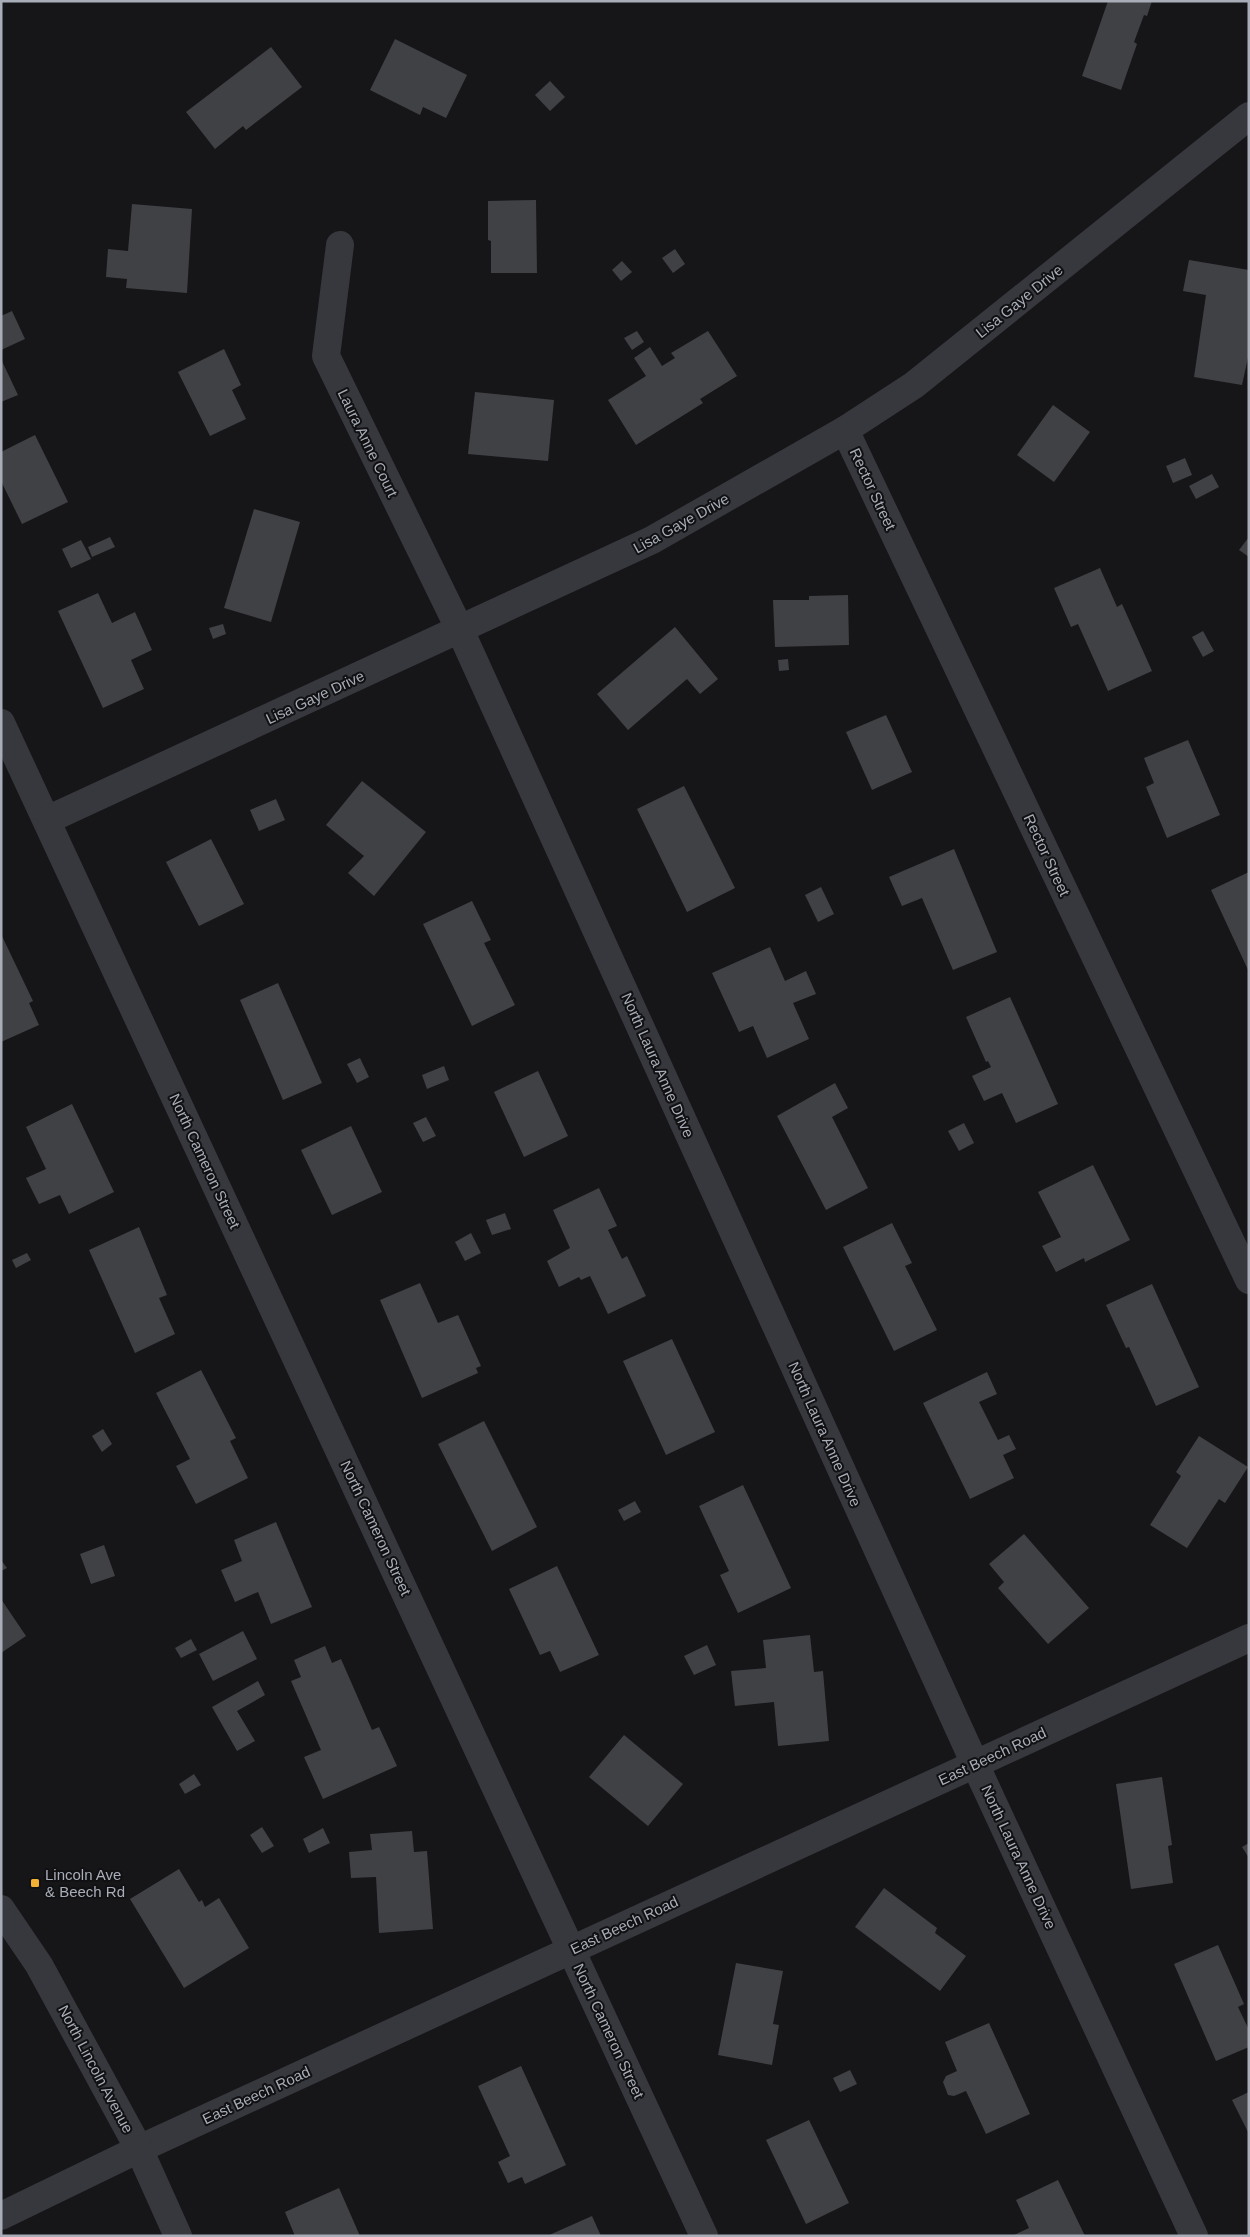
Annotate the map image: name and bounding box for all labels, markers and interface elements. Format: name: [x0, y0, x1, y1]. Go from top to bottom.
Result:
street label: Lisa Gaye Drive: [972, 261, 1066, 341]
street label: Laura Anne Court: [335, 386, 402, 500]
street label: Rector Street: [847, 445, 900, 533]
street label: Lisa Gaye Drive: [630, 490, 732, 556]
street label: Lisa Gaye Drive: [263, 667, 367, 727]
street label: Rector Street: [1021, 811, 1074, 899]
street label: North Laura Anne Drive: [618, 990, 698, 1140]
street label: North Cameron Street: [166, 1091, 244, 1232]
street label: North Laura Anne Drive: [785, 1359, 865, 1509]
street label: North Cameron Street: [337, 1458, 415, 1599]
street label: East Beech Road: [936, 1724, 1048, 1788]
street label: North Laura Anne Drive: [978, 1782, 1060, 1932]
place label: Lincoln Ave & Beech Rd: [45, 1866, 125, 1900]
marker: Lincoln Ave & Beech Rd: [29, 1877, 41, 1889]
street label: East Beech Road: [568, 1893, 680, 1957]
street label: North Cameron Street: [570, 1961, 648, 2102]
street label: North Lincoln Avenue: [55, 2002, 137, 2136]
street label: East Beech Road: [200, 2063, 312, 2127]

